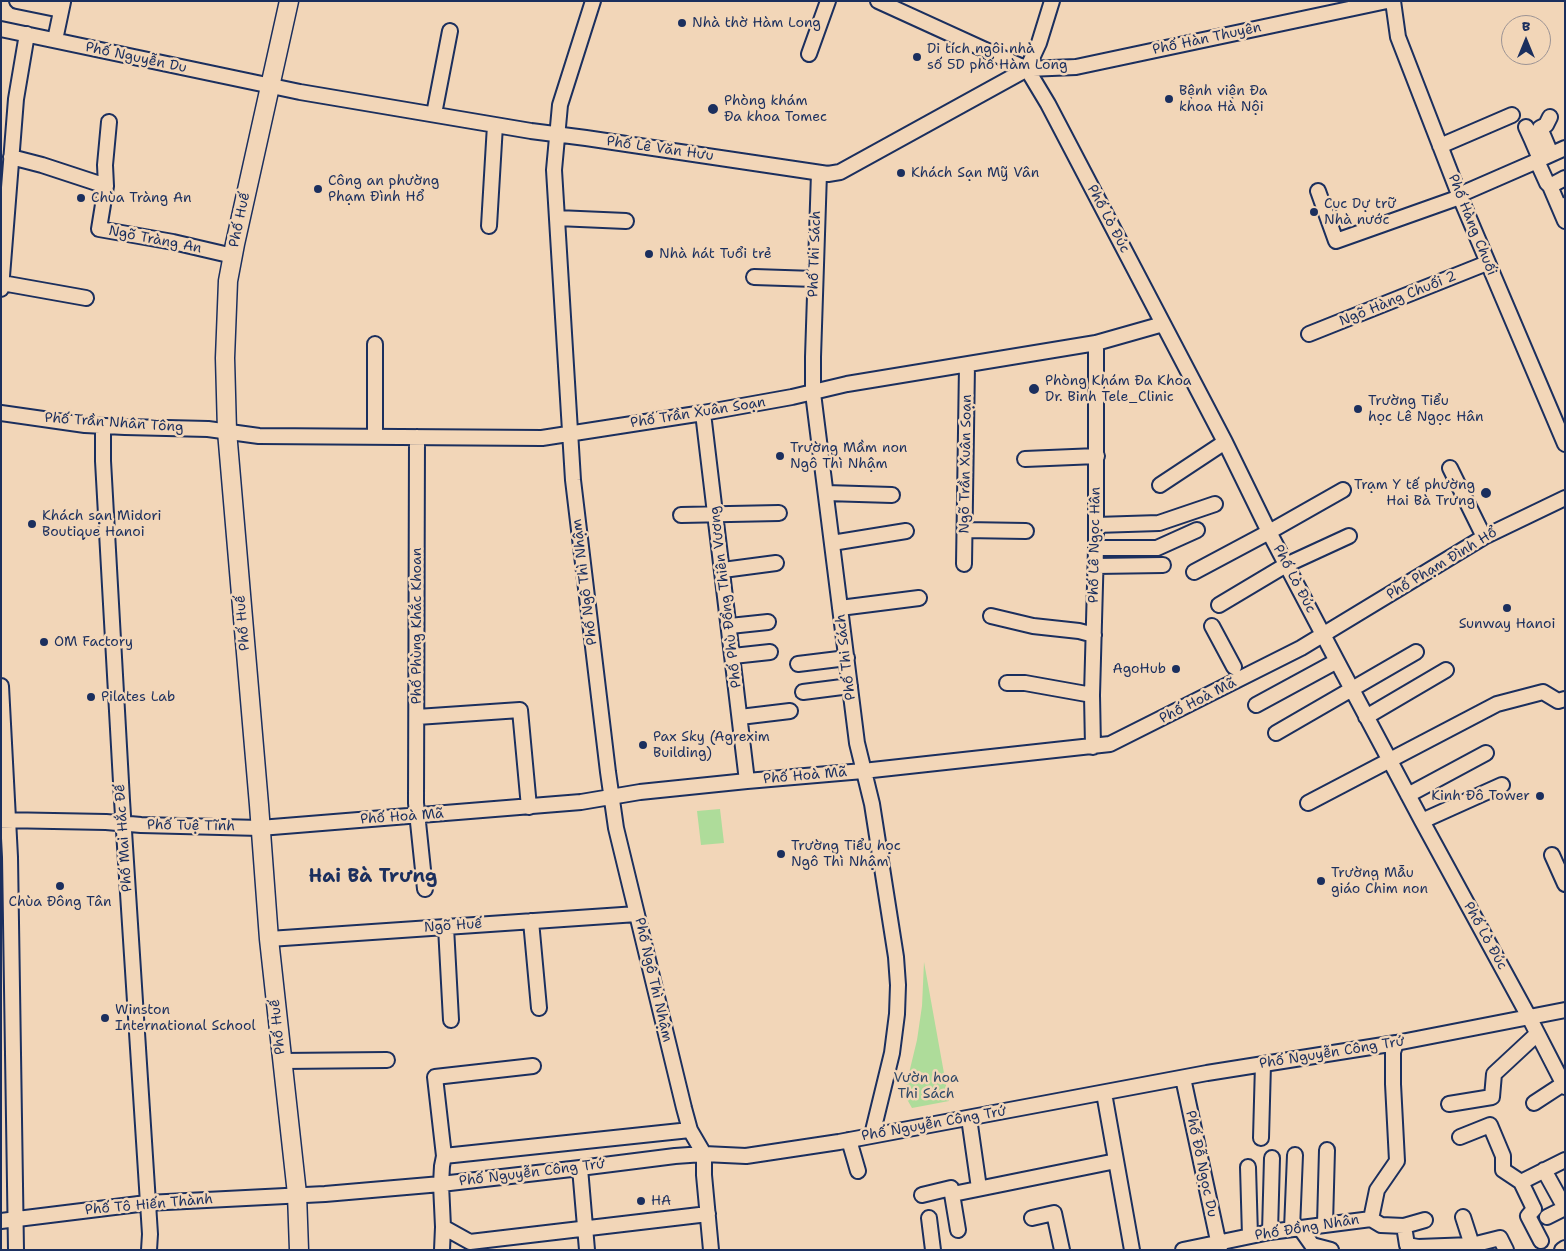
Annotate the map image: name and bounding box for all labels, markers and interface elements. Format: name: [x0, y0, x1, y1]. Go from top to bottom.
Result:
place label: Nhà thờ Hàm Long: [692, 15, 821, 31]
north arrow: [1501, 15, 1551, 65]
marker: Nhà thờ Hàm Long: [676, 17, 688, 29]
text: B: [1522, 17, 1530, 35]
street label: Phố Hàn Thuyên: [1151, 19, 1263, 59]
street label: Phố Nguyễn Du: [84, 39, 188, 77]
place label: Di tích ngôi nhà số 5D phố Hàm Long: [927, 41, 1068, 74]
marker: Di tích ngôi nhà số 5D phố Hàm Long: [911, 51, 923, 63]
place label: Bệnh viện Đa khoa Hà Nội: [1179, 83, 1267, 115]
place label: Phòng khám Đa khoa Tomec: [724, 93, 827, 125]
marker: Bệnh viện Đa khoa Hà Nội: [1163, 93, 1175, 105]
marker: Phòng khám Đa khoa Tomec: [706, 102, 720, 116]
street label: Phố Lê Văn Hưu: [605, 133, 715, 165]
place label: Khách Sạn Mỹ Vân: [911, 165, 1039, 181]
marker: Khách Sạn Mỹ Vân: [895, 167, 907, 179]
street label: Phố Hàng Chuối: [1444, 172, 1500, 278]
place label: Công an phường Phạm Đình Hổ: [328, 173, 439, 206]
street label: Phố Lò Đúc: [1083, 182, 1133, 256]
marker: Công an phường Phạm Đình Hổ: [312, 183, 324, 195]
place label: Chùa Tràng An: [91, 190, 192, 206]
street label: Phố Huế: [226, 191, 254, 249]
marker: Chùa Tràng An: [75, 192, 87, 204]
place label: Cục Dự trữ Nhà nước: [1324, 196, 1396, 228]
marker: Cục Dự trữ Nhà nước: [1308, 206, 1320, 218]
street label: Phố Thi Sách: [805, 210, 825, 298]
street label: Ngõ Tràng An: [107, 223, 203, 257]
place label: Nhà hát Tuổi trẻ: [659, 246, 772, 262]
marker: Nhà hát Tuổi trẻ: [643, 248, 655, 260]
street label: Ngõ Hàng Chuối 2: [1337, 268, 1459, 330]
place label: Phòng Khám Đa Khoa Dr. Binh Tele_Clinic: [1045, 373, 1192, 406]
marker: Phòng Khám Đa Khoa Dr. Binh Tele_Clinic: [1027, 382, 1041, 396]
place label: Trường Tiểu học Lê Ngọc Hân: [1368, 393, 1484, 426]
street label: Phố Trần Xuân Soạn: [629, 394, 767, 432]
street label: Ngõ Trần Xuân Soạn: [956, 394, 976, 534]
marker: Trường Tiểu học Lê Ngọc Hân: [1352, 403, 1364, 415]
street label: Phố Trần Nhân Tông: [44, 410, 184, 436]
place label: Trường Mầm non Ngô Thì Nhậm: [790, 440, 907, 472]
marker: Trường Mầm non Ngô Thì Nhậm: [774, 450, 786, 462]
place label: Trạm Y tế phường Hai Bà Trưng: [1354, 477, 1475, 510]
marker: Trạm Y tế phường Hai Bà Trưng: [1479, 486, 1493, 500]
street label: Phố Lê Ngọc Hân: [1086, 487, 1104, 603]
street label: Phố Phù Đổng Thiên Vương: [707, 505, 745, 689]
place label: Khách sạn Midori Boutique Hanoi: [42, 508, 161, 540]
marker: Khách sạn Midori Boutique Hanoi: [26, 518, 38, 530]
street label: Phố Ngô Thì Nhậm: [569, 518, 601, 646]
street label: Phố Phạm Đình Hổ: [1384, 524, 1500, 604]
street label: Phố Lò Đúc: [1269, 542, 1319, 616]
street label: Phố Phùng Khắc Khoan: [409, 548, 425, 704]
street label: Phố Huế: [232, 595, 254, 651]
marker: Sunway Hanoi: [1501, 602, 1513, 614]
street label: Phố Thi Sách: [832, 613, 860, 701]
place label: Sunway Hanoi: [1459, 616, 1555, 632]
place label: OM Factory: [54, 634, 133, 650]
marker: OM Factory: [38, 636, 50, 648]
place label: AgoHub: [1112, 661, 1166, 677]
marker: AgoHub: [1170, 663, 1182, 675]
street label: Phố Hoà Mã: [1157, 674, 1239, 728]
place label: Pilates Lab: [101, 689, 175, 705]
marker: Pilates Lab: [85, 691, 97, 703]
place label: Pax Sky (Agrexim Building): [653, 729, 770, 762]
marker: Pax Sky (Agrexim Building): [637, 739, 649, 751]
street label: Phố Hoà Mã: [763, 764, 847, 788]
street label: Phố Mai Hắc Đế: [112, 783, 136, 893]
place label: Kinh Đô Tower: [1431, 788, 1530, 804]
marker: Kinh Đô Tower: [1534, 790, 1546, 802]
street label: Phố Hoà Mã: [360, 806, 444, 828]
street label: Phố Tuệ Tĩnh: [147, 817, 235, 835]
place label: Trường Tiểu học Ngô Thì Nhậm: [791, 838, 901, 870]
marker: Trường Tiểu học Ngô Thì Nhậm: [775, 848, 787, 860]
place label: Trường Mẫu giáo Chim non: [1331, 865, 1428, 898]
district label: Hai Bà Trưng: [309, 866, 437, 888]
marker: Trường Mẫu giáo Chim non: [1315, 875, 1327, 887]
marker: Chùa Đông Tân: [54, 880, 66, 892]
place label: Chùa Đông Tân: [8, 894, 112, 910]
street label: Phố Lò Đúc: [1460, 899, 1510, 973]
street label: Ngõ Huế: [423, 916, 483, 936]
street label: Phố Ngô Thì Nhậm: [631, 916, 675, 1044]
street label: Phố Huế: [267, 998, 289, 1056]
place label: Winston International School: [115, 1002, 256, 1034]
marker: Winston International School: [99, 1012, 111, 1024]
street label: Phố Nguyễn Công Trứ: [1258, 1033, 1406, 1073]
park label: Vườn hoa Thi Sách: [893, 1070, 959, 1102]
street label: Phố Nguyễn Công Trứ: [860, 1103, 1008, 1145]
street label: Phố Đỗ Ngọc Du: [1181, 1109, 1221, 1219]
street label: Phố Nguyễn Công Trứ: [458, 1156, 606, 1190]
street label: Phố Tô Hiến Thành: [84, 1191, 214, 1219]
place label: HA: [651, 1193, 671, 1209]
marker: HA: [635, 1195, 647, 1207]
street label: Phố Đồng Nhân: [1254, 1211, 1360, 1245]

